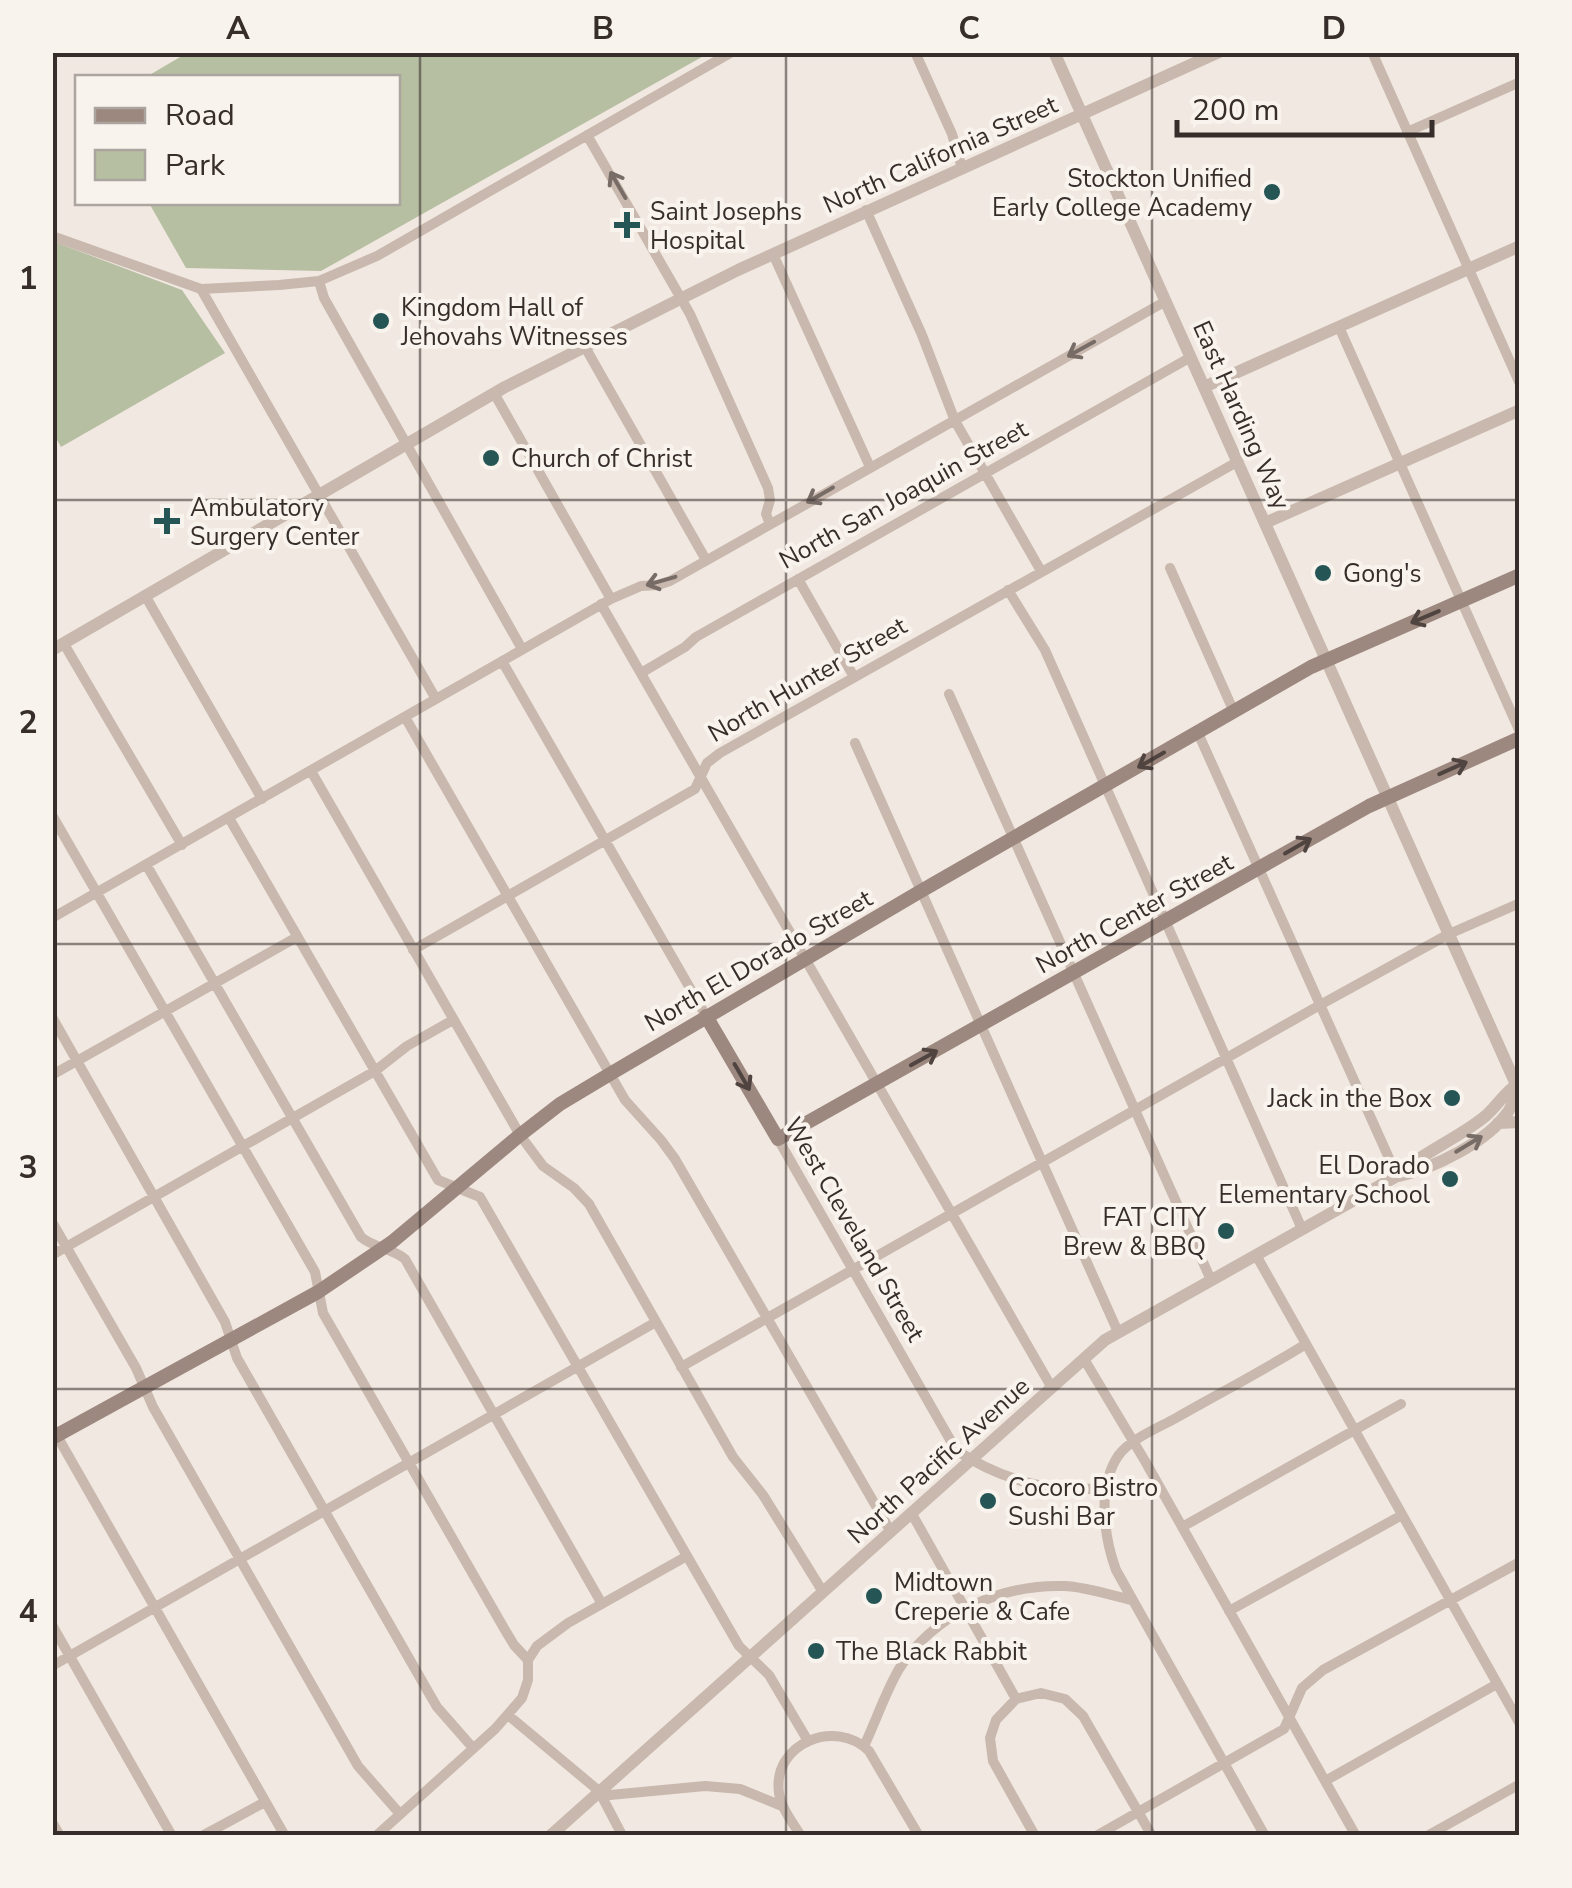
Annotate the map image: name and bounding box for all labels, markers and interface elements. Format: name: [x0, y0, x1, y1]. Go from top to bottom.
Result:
text: A: [226, 7, 250, 50]
text: B: [592, 7, 614, 50]
text: C: [958, 7, 980, 50]
text: D: [1322, 7, 1346, 50]
legend: [75, 75, 400, 205]
scale bar: [1177, 75, 1432, 137]
street label: North California Street: [818, 88, 1063, 222]
text: 200 m: [1192, 90, 1279, 131]
text: Road: [165, 95, 235, 136]
text: Park: [165, 145, 226, 186]
place label: Stockton Unified Early College Academy: [992, 162, 1252, 225]
one-way arrow: [608, 172, 628, 200]
marker: Stockton Unified Early College Academy: [1261, 181, 1283, 203]
place label: Saint Josephs Hospital: [650, 195, 802, 258]
marker: Saint Josephs Hospital: [614, 212, 640, 238]
text: 1: [18, 257, 38, 300]
place label: Kingdom Hall of Jehovahs Witnesses: [400, 291, 628, 354]
marker: Kingdom Hall of Jehovahs Witnesses: [370, 310, 392, 332]
street label: East Harding Way: [1184, 316, 1298, 515]
one-way arrow: [1067, 339, 1096, 359]
street label: North San Joaquin Street: [773, 412, 1034, 577]
place label: Church of Christ: [511, 442, 692, 476]
marker: Church of Christ: [480, 447, 502, 469]
one-way arrow: [805, 486, 835, 506]
place label: Ambulatory Surgery Center: [190, 491, 359, 554]
marker: Ambulatory Surgery Center: [154, 508, 180, 534]
place label: Gong's: [1343, 557, 1421, 591]
marker: Gong's: [1312, 562, 1334, 584]
one-way arrow: [645, 573, 677, 591]
street label: North Hunter Street: [702, 609, 913, 751]
one-way arrow: [1410, 609, 1441, 627]
text: 2: [18, 701, 38, 744]
one-way arrow: [1137, 751, 1166, 771]
one-way arrow: [1437, 758, 1468, 776]
one-way arrow: [1284, 836, 1312, 856]
street label: North Center Street: [1030, 845, 1239, 982]
street label: North El Dorado Street: [639, 882, 879, 1040]
one-way arrow: [909, 1047, 938, 1067]
one-way arrow: [733, 1062, 753, 1091]
place label: Jack in the Box: [1266, 1082, 1432, 1116]
marker: Jack in the Box: [1441, 1087, 1463, 1109]
street label: West Cleveland Street: [776, 1111, 932, 1348]
one-way arrow: [1454, 1134, 1483, 1154]
text: 3: [18, 1146, 38, 1189]
place label: El Dorado Elementary School: [1219, 1149, 1431, 1212]
marker: El Dorado Elementary School: [1439, 1168, 1461, 1190]
place label: FAT CITY Brew & BBQ: [1063, 1201, 1207, 1264]
marker: FAT CITY Brew & BBQ: [1215, 1220, 1237, 1242]
street label: North Pacific Avenue: [840, 1370, 1037, 1552]
place label: Cocoro Bistro Sushi Bar: [1008, 1471, 1158, 1534]
marker: Cocoro Bistro Sushi Bar: [977, 1490, 999, 1512]
place label: Midtown Creperie & Cafe: [894, 1566, 1070, 1629]
marker: Midtown Creperie & Cafe: [863, 1585, 885, 1607]
text: 4: [18, 1590, 38, 1633]
place label: The Black Rabbit: [836, 1635, 1027, 1669]
marker: The Black Rabbit: [805, 1640, 827, 1662]

